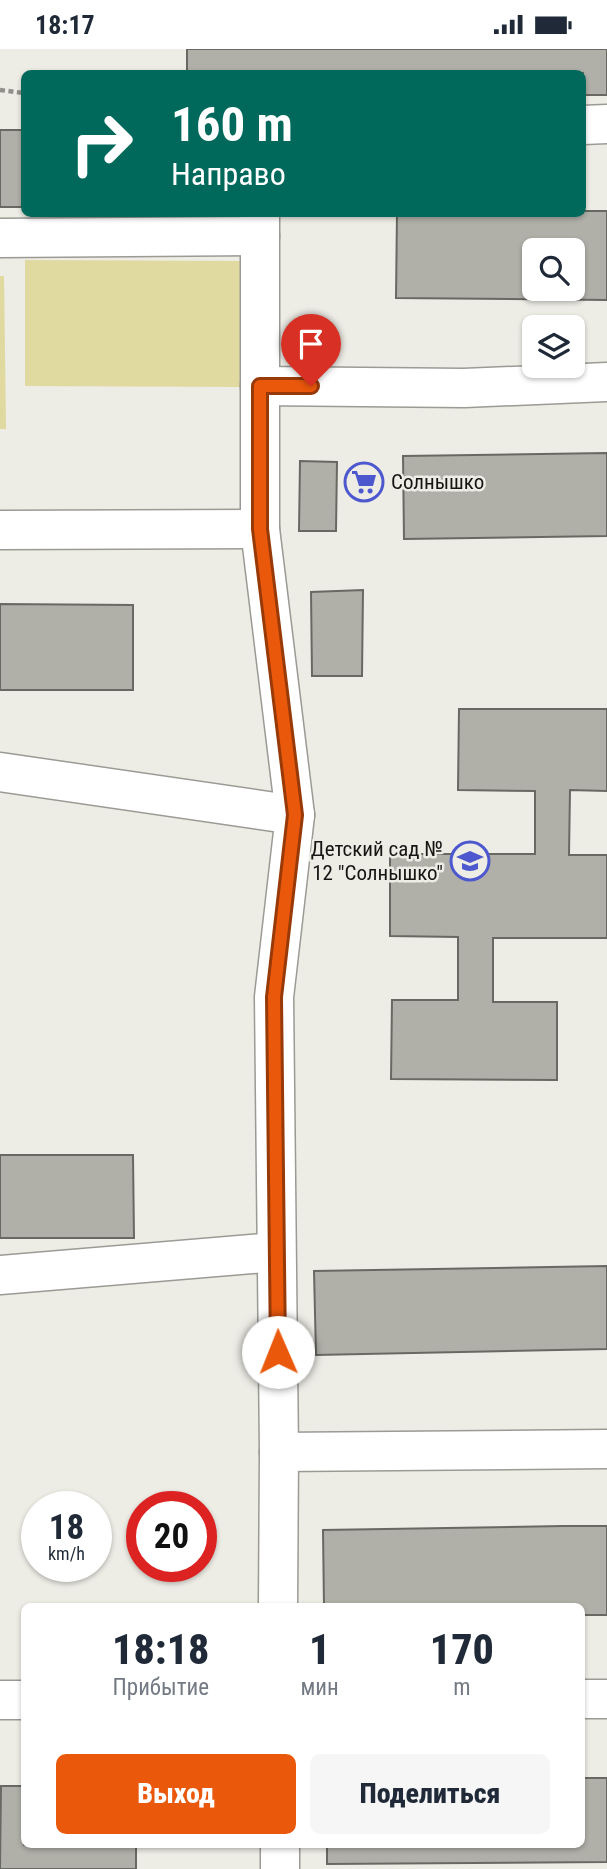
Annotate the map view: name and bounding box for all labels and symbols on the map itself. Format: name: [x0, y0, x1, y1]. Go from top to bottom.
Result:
pin: [281, 314, 341, 386]
supermarket icon: Солнышко: [343, 461, 385, 503]
place label: Солнышко: [391, 470, 484, 494]
place label: Детский сад № 12 "Солнышко": [311, 837, 443, 885]
school or university icon: Детский сад № 12 "Солнышко": [449, 840, 491, 882]
position arrow: [241, 1315, 315, 1389]
speed limit sign: 20: [126, 1491, 217, 1582]

